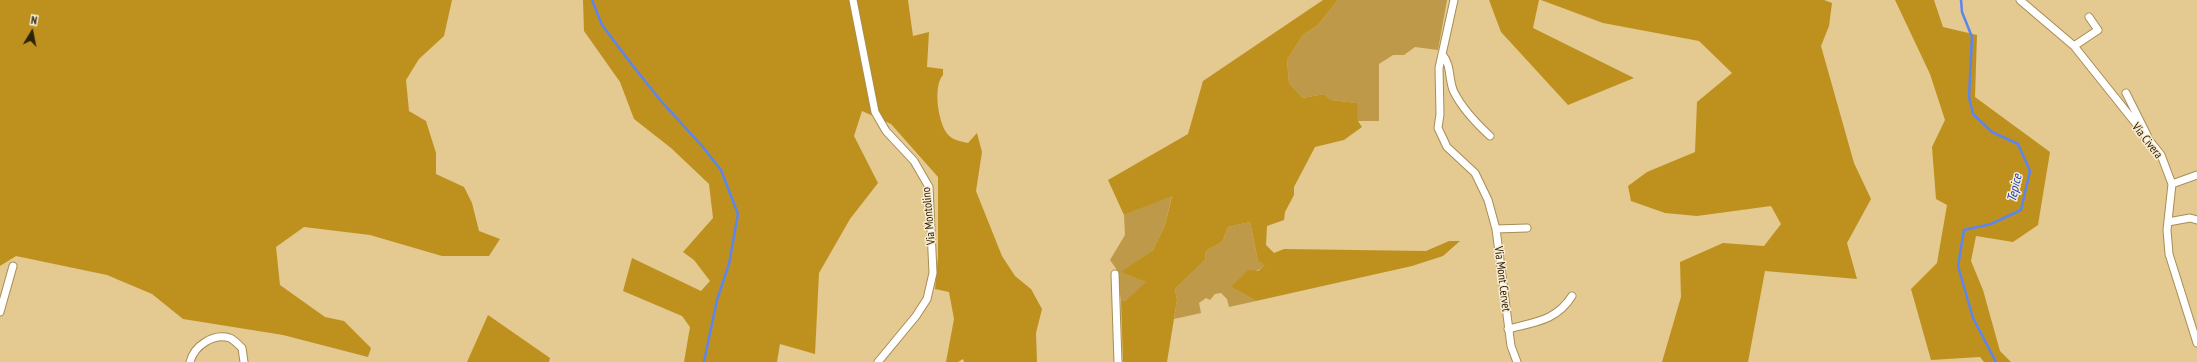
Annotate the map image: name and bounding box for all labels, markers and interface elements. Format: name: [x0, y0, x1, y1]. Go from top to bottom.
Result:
north arrow: [12, 12, 52, 52]
text: N: [30, 13, 38, 28]
street label: Via Civera: [2129, 120, 2165, 162]
water label: Tepice: [2004, 173, 2026, 203]
street label: Via Montolino: [919, 187, 939, 245]
street label: Via Mont Cervet: [1491, 245, 1513, 313]

